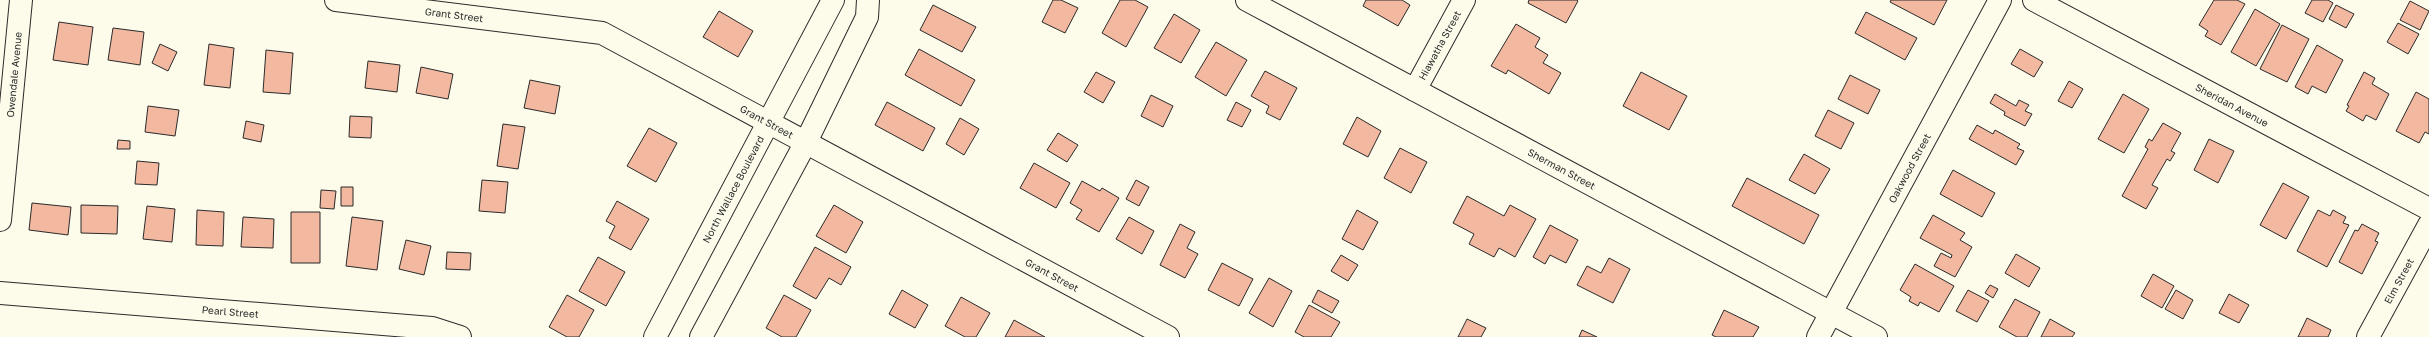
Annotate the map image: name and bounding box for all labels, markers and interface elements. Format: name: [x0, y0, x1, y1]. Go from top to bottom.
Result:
street label: Grant Street: [424, 5, 484, 24]
street label: Hiawatha Street: [1416, 8, 1463, 82]
street label: Owendale Avenue: [4, 31, 24, 118]
street label: Sheridan Avenue: [2193, 81, 2271, 129]
street label: Grant Street: [738, 102, 795, 141]
street label: Oakwood Street: [1886, 131, 1933, 205]
street label: North Wallace Boulevard: [700, 134, 766, 245]
street label: Sherman Street: [1526, 146, 1598, 192]
street label: Grant Street: [1023, 256, 1081, 294]
street label: Elm Street: [2381, 256, 2416, 306]
street label: Pearl Street: [201, 303, 259, 320]

